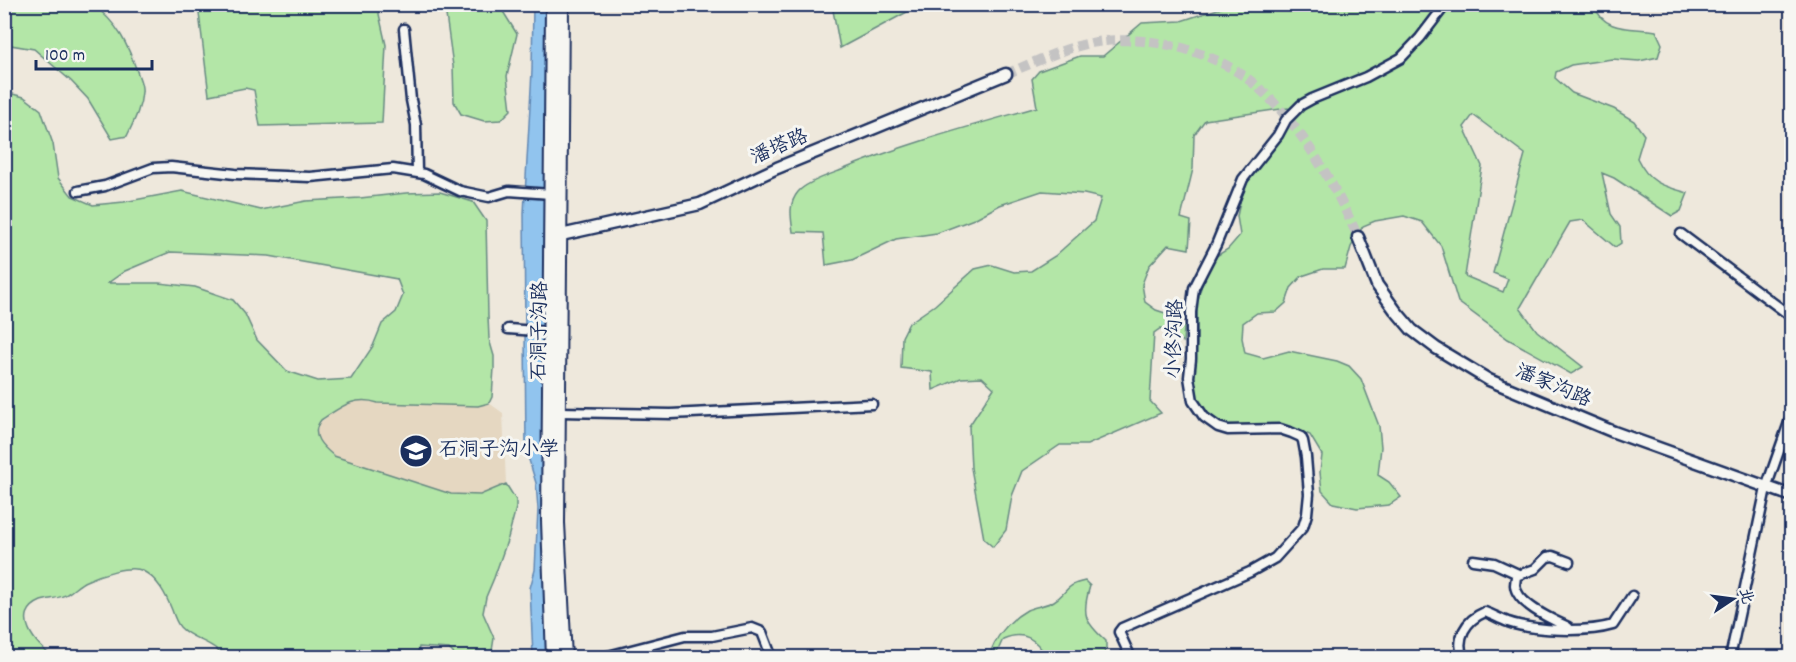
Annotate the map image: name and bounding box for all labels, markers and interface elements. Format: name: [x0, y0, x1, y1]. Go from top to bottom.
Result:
scale bar: [36, 33, 152, 71]
text: 100 m: [45, 44, 85, 69]
street label: 潘塔路: [747, 123, 814, 173]
street label: 石洞子沟路: [526, 280, 556, 381]
street label: 小佟沟路: [1161, 298, 1191, 379]
street label: 潘家沟路: [1511, 358, 1596, 416]
school or university icon: 石洞子沟小学: [398, 433, 434, 469]
place label: 石洞子沟小学: [439, 437, 559, 465]
north arrow: [1703, 569, 1763, 629]
text: 北: [1732, 586, 1758, 607]

